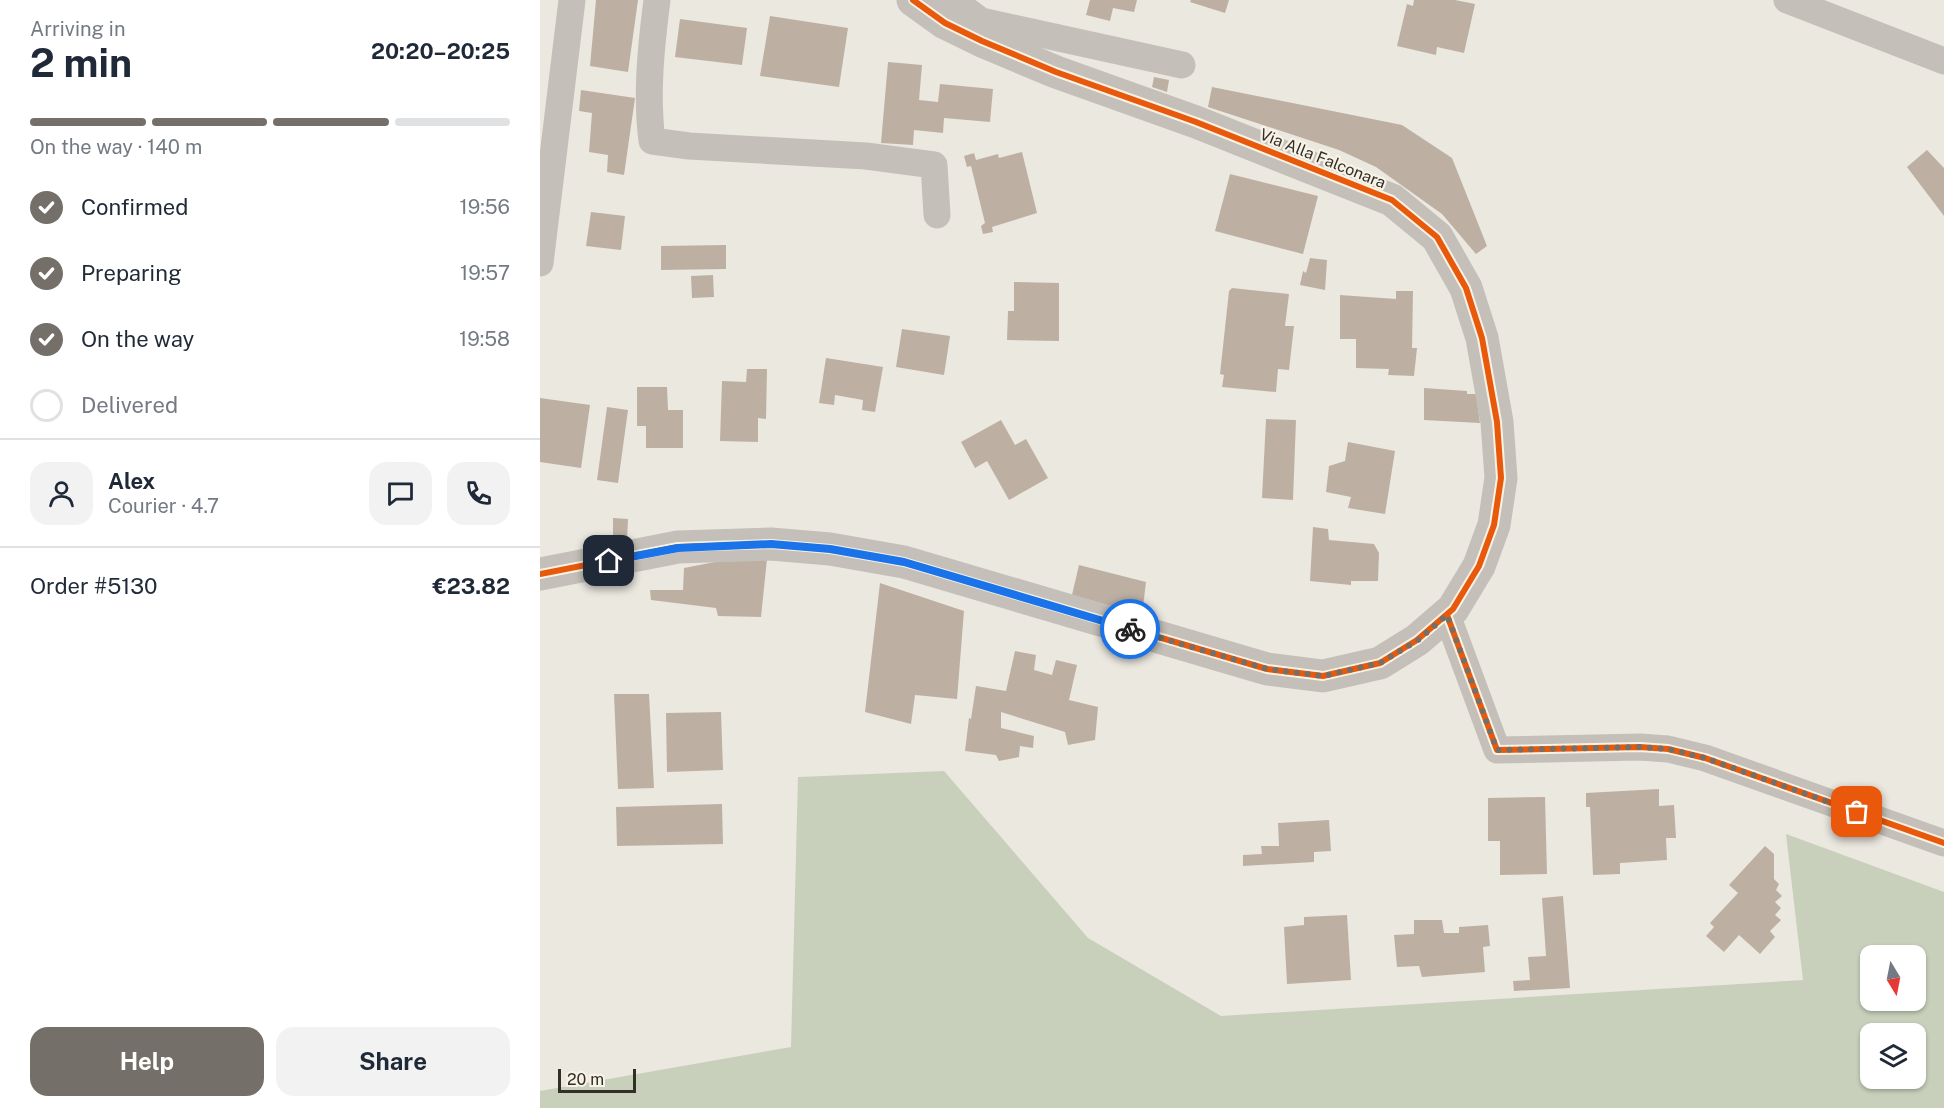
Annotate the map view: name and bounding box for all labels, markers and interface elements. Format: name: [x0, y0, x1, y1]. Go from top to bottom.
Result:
text: Arriving in: [30, 17, 125, 41]
text: 20:20–20:25: [371, 38, 510, 64]
text: 2 min: [30, 40, 132, 86]
street label: Via Alla Falconara: [1257, 125, 1389, 192]
text: On the way · 140 m: [30, 135, 202, 159]
icon: check: [30, 191, 63, 224]
text: Confirmed: [81, 194, 188, 220]
text: 19:56: [460, 195, 510, 219]
icon: check: [30, 257, 63, 290]
text: Preparing: [81, 260, 182, 286]
text: 19:57: [460, 261, 510, 285]
icon: check: [30, 323, 63, 356]
text: On the way: [81, 326, 194, 352]
text: 19:58: [459, 327, 510, 351]
text: Delivered: [81, 392, 178, 418]
button: person: [30, 462, 93, 525]
button: chat: [369, 462, 432, 525]
button: phone: [447, 462, 510, 525]
text: Alex: [108, 468, 155, 494]
text: Courier · 4.7: [108, 494, 219, 518]
pin: [583, 535, 634, 586]
icon: home: [592, 544, 625, 577]
text: Order #5130: [30, 573, 157, 599]
text: €23.82: [432, 573, 510, 599]
courier: [1100, 599, 1160, 659]
icon: bike: [1114, 613, 1147, 646]
pin: [1831, 786, 1882, 837]
icon: bag: [1840, 795, 1873, 828]
north arrow: [1860, 945, 1926, 1011]
map controls: [1860, 945, 1926, 1089]
button: layers: [1860, 1023, 1926, 1089]
button: Help: [30, 1027, 264, 1096]
button: Share: [276, 1027, 510, 1096]
scale bar: [558, 1066, 636, 1094]
text: 20 m: [567, 1070, 604, 1089]

